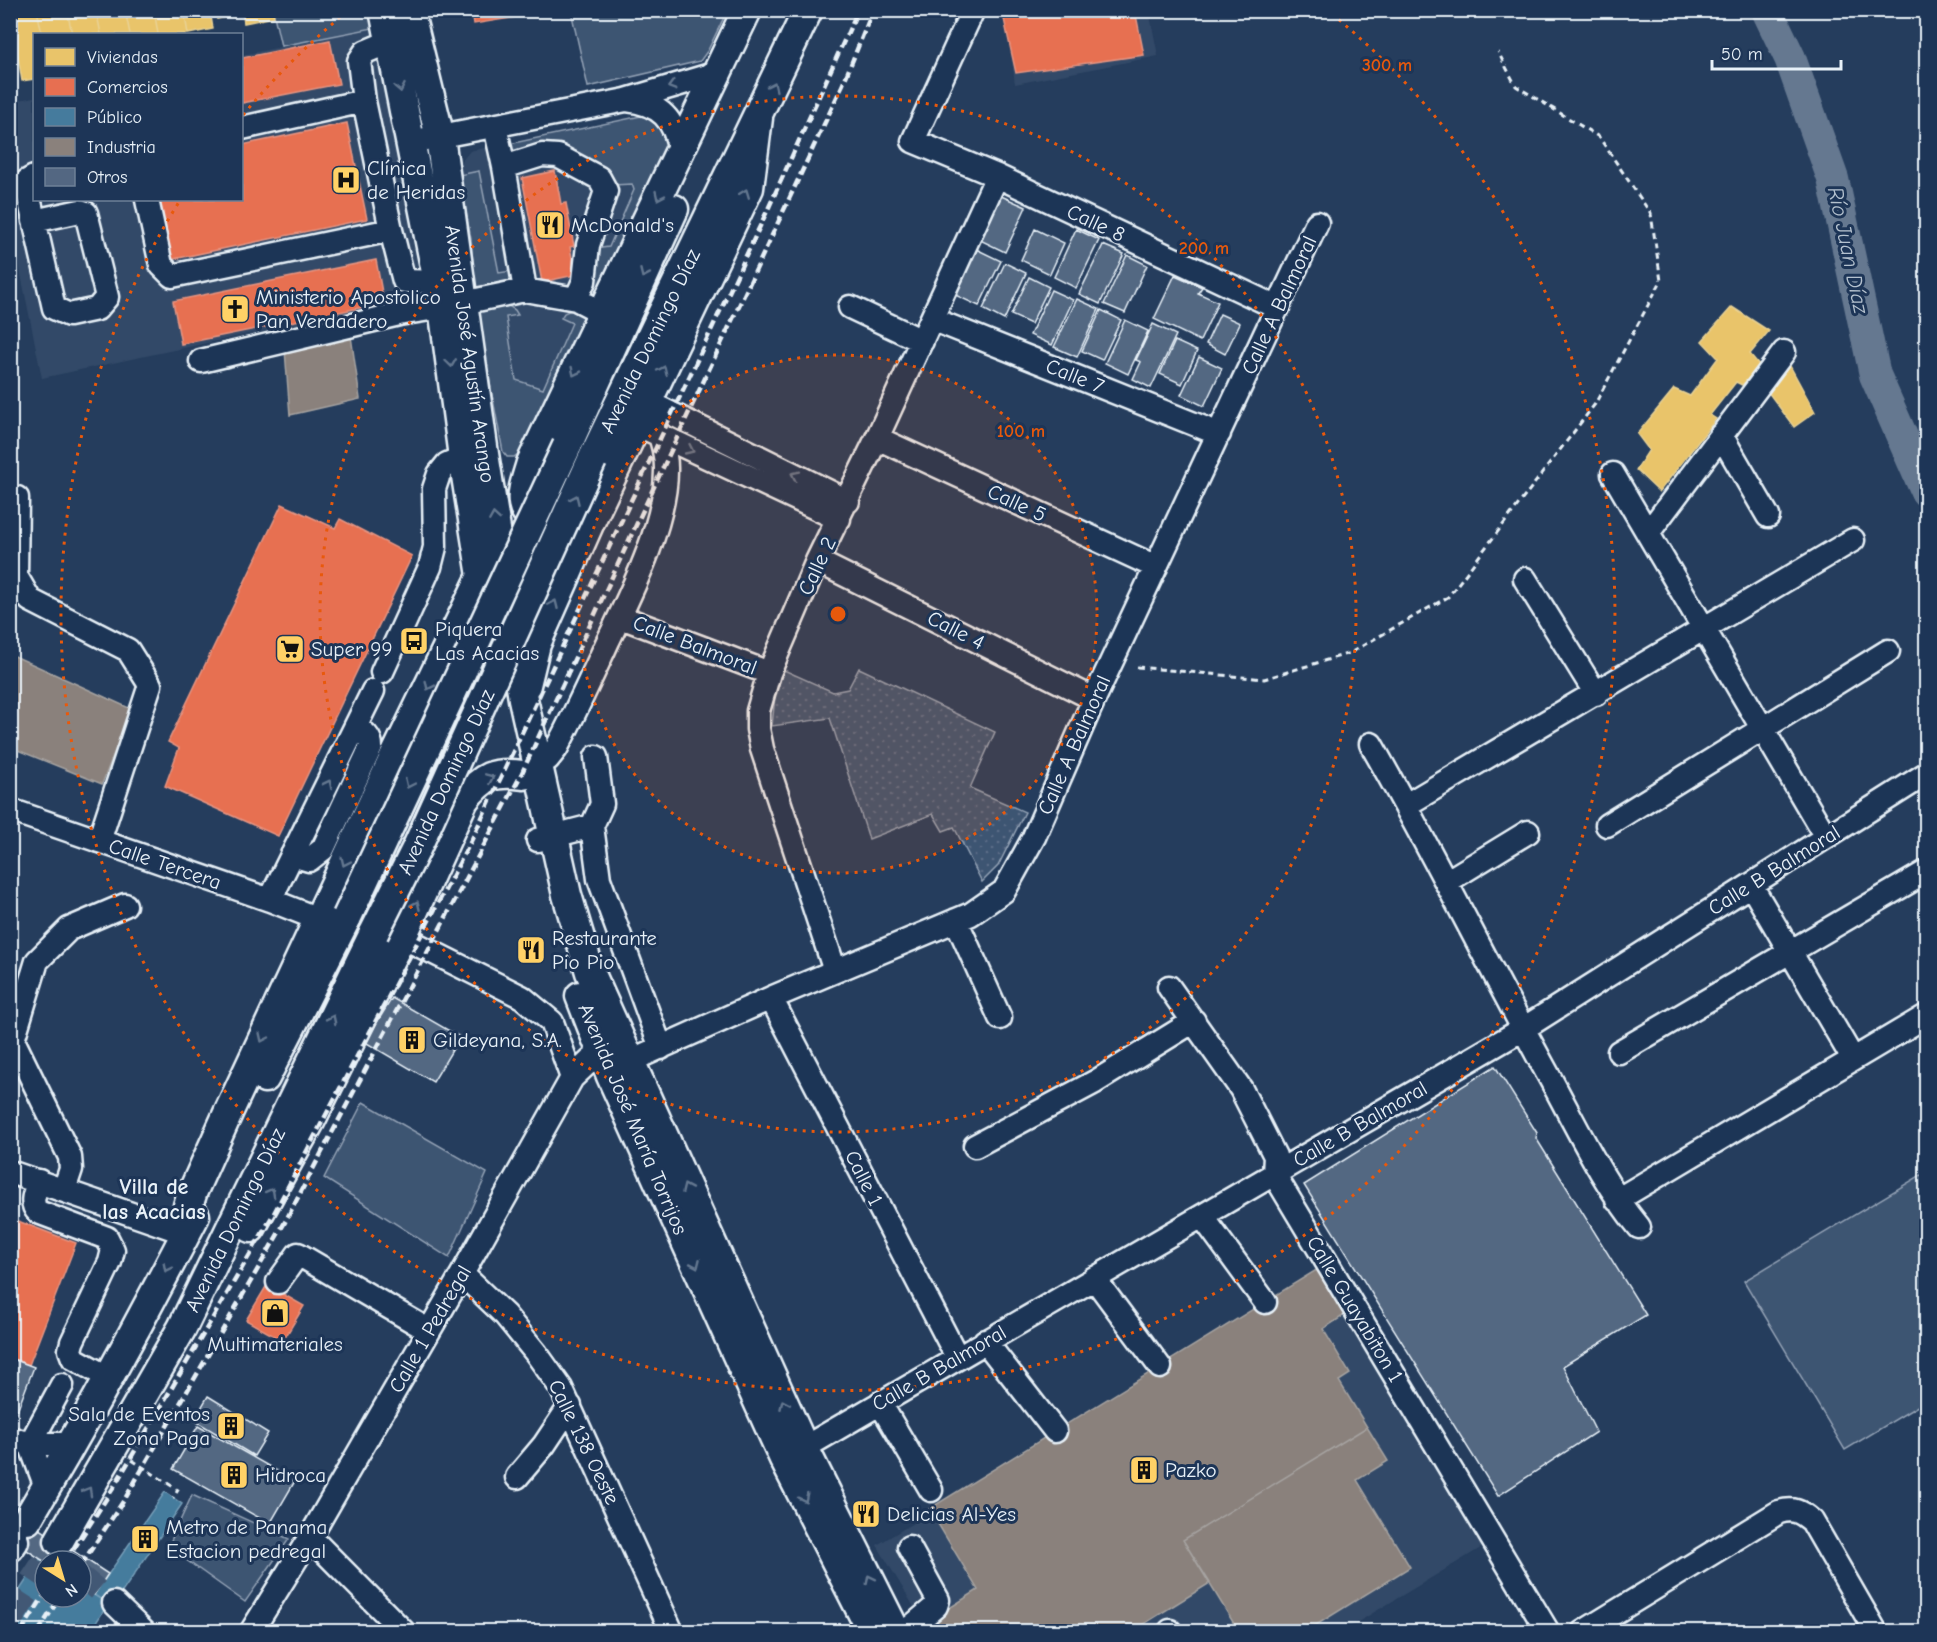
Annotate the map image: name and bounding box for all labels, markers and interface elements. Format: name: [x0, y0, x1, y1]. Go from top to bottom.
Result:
legend: [33, 33, 243, 201]
scale bar: [1712, 33, 1841, 71]
text: 50 m: [1721, 44, 1763, 65]
text: Viviendas: [87, 47, 158, 68]
text: 300 m: [1362, 55, 1412, 76]
text: Comercios: [87, 77, 168, 98]
one-way arrow: [667, 79, 678, 91]
one-way arrow: [765, 81, 777, 92]
one-way arrow: [393, 83, 406, 93]
text: Público: [87, 107, 142, 128]
text: Industria: [87, 137, 156, 158]
place label: Clínica de Heridas: [367, 156, 465, 204]
hospital icon: Clínica de Heridas: [330, 164, 362, 196]
text: Otros: [87, 167, 127, 188]
water label: Río Juan Díaz: [1822, 184, 1874, 316]
one-way arrow: [738, 189, 750, 200]
one-way arrow: [654, 190, 666, 201]
street label: Calle 8: [1063, 199, 1129, 247]
restaurant icon: McDonald's: [534, 209, 566, 241]
place label: McDonald's: [571, 213, 674, 237]
street label: Avenida José Agustín Arango: [440, 223, 500, 485]
street label: Calle A Balmoral: [1236, 232, 1322, 378]
text: 200 m: [1179, 238, 1229, 259]
street label: Avenida Domingo Díaz: [595, 245, 705, 437]
one-way arrow: [640, 268, 652, 279]
place label: Ministerio Apostolico Pan Verdadero: [256, 285, 441, 333]
church icon: Ministerio Apostolico Pan Verdadero: [219, 293, 251, 325]
street label: Calle 7: [1043, 354, 1108, 398]
one-way arrow: [444, 358, 456, 367]
one-way arrow: [656, 365, 668, 376]
one-way arrow: [570, 366, 582, 377]
text: 100 m: [997, 421, 1045, 442]
one-way arrow: [683, 442, 694, 454]
one-way arrow: [791, 470, 802, 482]
street label: Calle 5: [984, 479, 1050, 527]
one-way arrow: [568, 494, 580, 505]
one-way arrow: [488, 512, 500, 521]
street label: Calle 2: [793, 533, 841, 599]
one-way arrow: [547, 599, 559, 610]
centre of rings: [828, 604, 848, 624]
street label: Calle 4: [924, 606, 988, 654]
street label: Calle Balmoral: [630, 610, 760, 680]
place label: Piquera Las Acacias: [435, 617, 539, 665]
bus stop icon: Piquera Las Acacias: [398, 625, 430, 657]
supermarket icon: Super 99: [274, 633, 306, 665]
place label: Super 99: [311, 637, 393, 661]
street label: Calle A Balmoral: [1033, 672, 1115, 818]
one-way arrow: [425, 679, 436, 690]
street label: Avenida Domingo Díaz: [392, 686, 500, 878]
one-way arrow: [483, 773, 494, 785]
one-way arrow: [404, 778, 416, 789]
one-way arrow: [320, 779, 332, 790]
street label: Calle B Balmoral: [1704, 820, 1844, 920]
street label: Calle Tercera: [106, 834, 224, 894]
one-way arrow: [341, 855, 353, 866]
one-way arrow: [408, 901, 420, 912]
place label: Restaurante Pio Pio: [552, 926, 657, 974]
restaurant icon: Restaurante Pio Pio: [515, 934, 547, 966]
street label: Avenida José María Torrijos: [573, 1000, 693, 1238]
one-way arrow: [325, 1015, 336, 1026]
building icon: Gildeyana, S.A.: [396, 1024, 428, 1056]
place label: Gildeyana, S.A.: [433, 1028, 562, 1052]
one-way arrow: [258, 1032, 270, 1043]
street label: Calle B Balmoral: [1289, 1076, 1431, 1172]
street label: Avenida Domingo Díaz: [180, 1124, 290, 1316]
street label: Calle 1: [840, 1146, 888, 1210]
district label: Villa de las Acacias: [102, 1174, 206, 1225]
one-way arrow: [682, 1184, 694, 1195]
one-way arrow: [264, 1187, 275, 1198]
street label: Calle Guayabiton 1: [1302, 1231, 1408, 1387]
one-way arrow: [689, 1258, 701, 1269]
street label: Calle 1 Pedregal: [384, 1261, 476, 1397]
one-way arrow: [163, 1262, 174, 1273]
shop icon: Multimateriales: [259, 1297, 291, 1329]
street label: Calle B Balmoral: [868, 1320, 1010, 1416]
place label: Multimateriales: [207, 1332, 343, 1356]
street label: Calle 138 Oeste: [543, 1376, 625, 1508]
one-way arrow: [780, 1399, 792, 1410]
place label: Sala de Eventos Zona Paga: [68, 1402, 210, 1450]
building icon: Sala de Eventos Zona Paga: [215, 1410, 247, 1442]
building icon: Pazko: [1128, 1454, 1160, 1486]
place label: Pazko: [1165, 1458, 1217, 1482]
building icon: Hidroca: [218, 1459, 250, 1491]
place label: Hidroca: [255, 1463, 326, 1487]
one-way arrow: [81, 1486, 92, 1497]
one-way arrow: [797, 1492, 808, 1503]
restaurant icon: Delicias Al-Yes: [850, 1498, 882, 1530]
place label: Delicias Al-Yes: [887, 1502, 1016, 1526]
place label: Metro de Panama Estacion pedregal: [166, 1515, 327, 1563]
building icon: Metro de Panama Estacion pedregal: [129, 1523, 161, 1555]
north arrow: [33, 1549, 93, 1609]
one-way arrow: [866, 1575, 877, 1586]
text: N: [62, 1580, 81, 1601]

